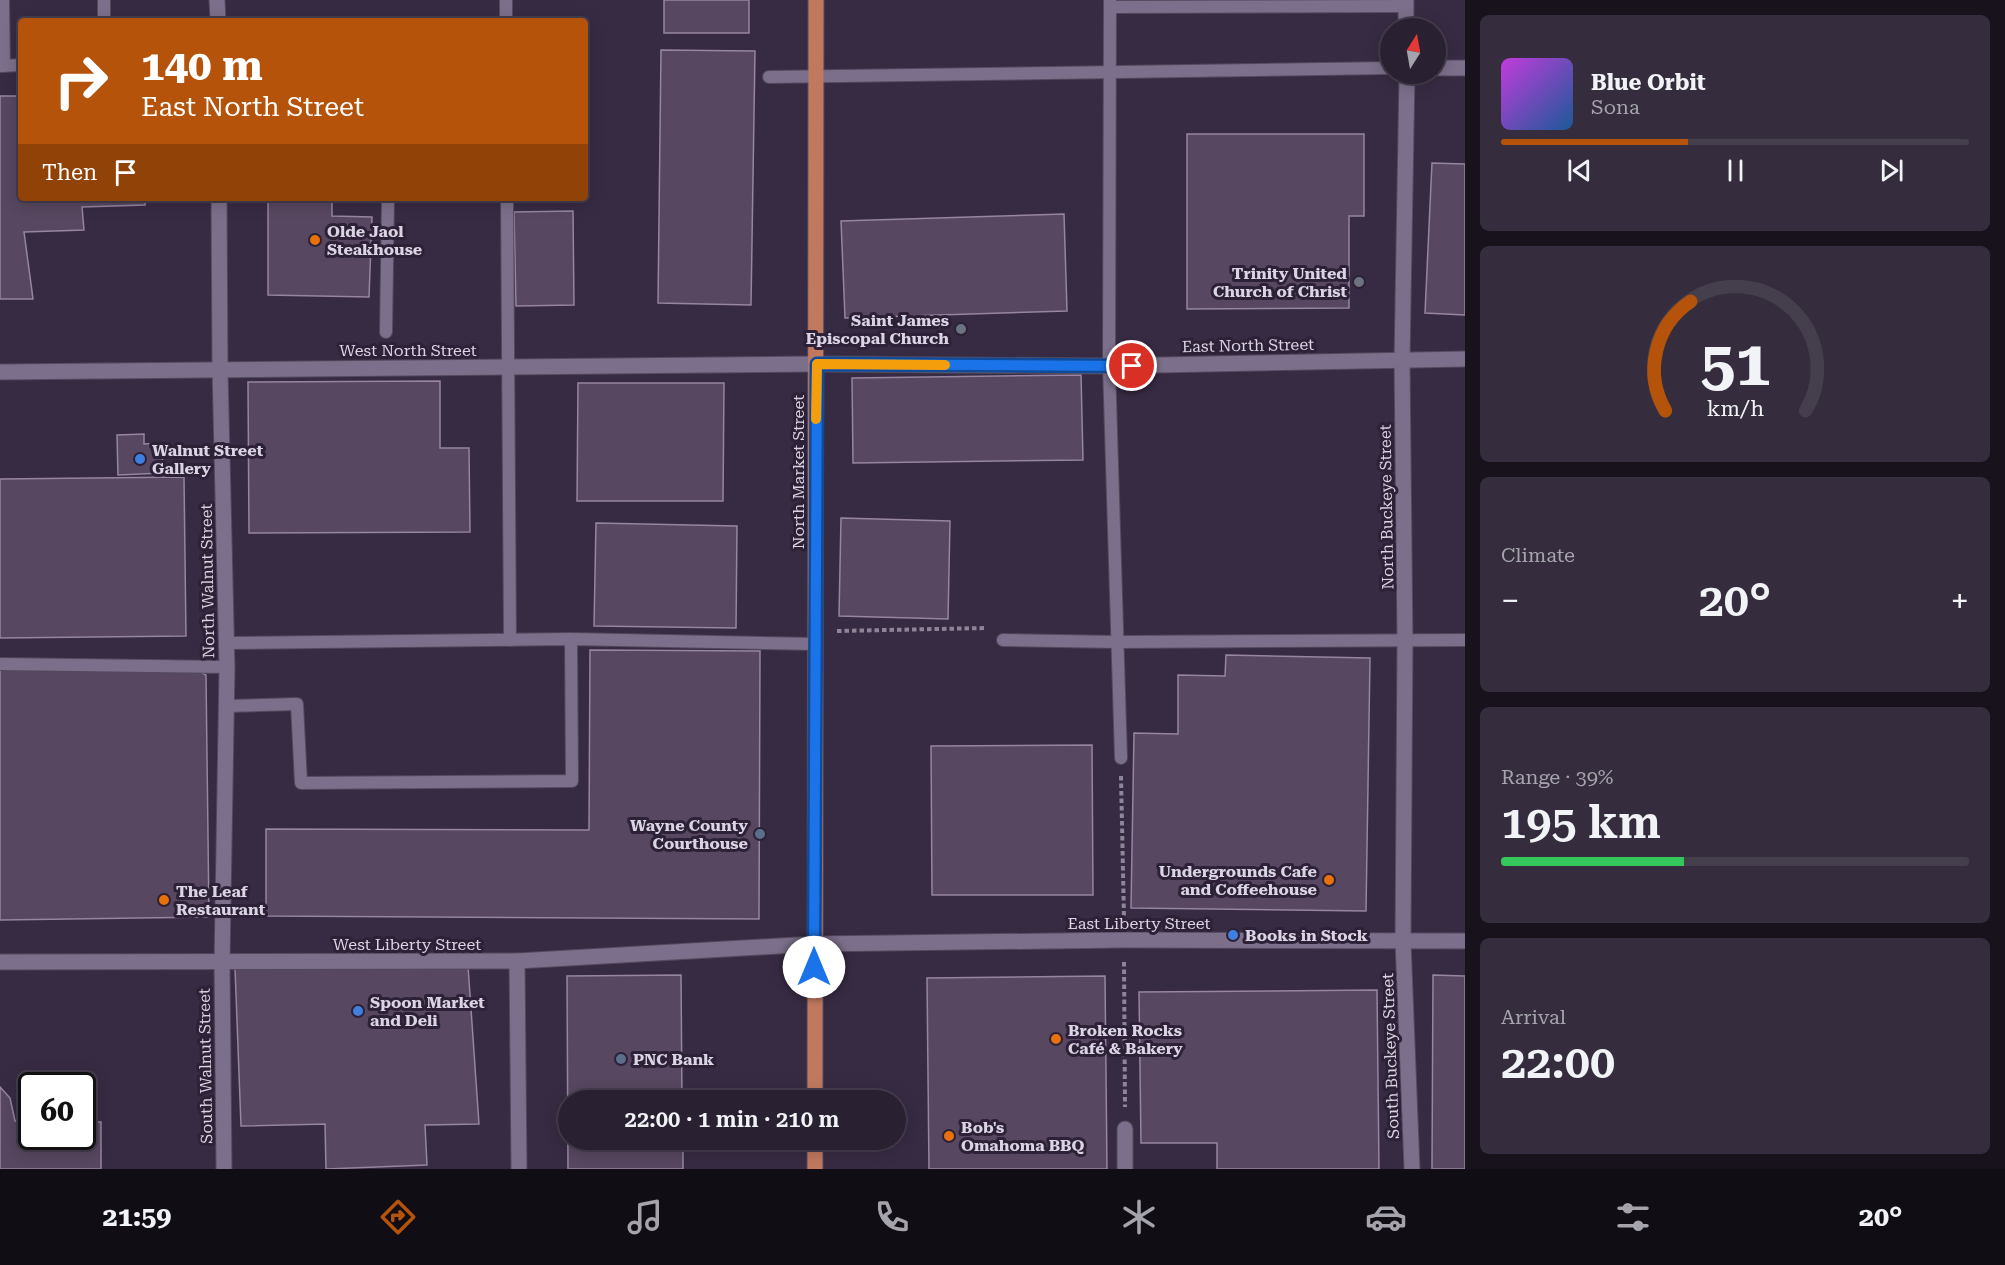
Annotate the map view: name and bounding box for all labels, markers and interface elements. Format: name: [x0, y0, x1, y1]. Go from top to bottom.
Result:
north arrow: [1380, 18, 1446, 84]
map controls: [1380, 18, 1446, 84]
text: 140 m: [141, 41, 263, 90]
icon: right: [42, 42, 120, 120]
text: Blue Orbit: [1591, 70, 1706, 95]
text: East North Street: [141, 91, 364, 123]
text: Sona: [1591, 95, 1640, 119]
icon: previous: [1563, 154, 1596, 187]
icon: pause: [1719, 154, 1752, 187]
icon: next: [1875, 154, 1908, 187]
icon: arrive: [109, 156, 142, 189]
text: Then: [42, 160, 97, 185]
place label: Olde Jaol Steakhouse: [327, 222, 422, 259]
marker: Olde Jaol Steakhouse: [308, 233, 322, 247]
place label: Trinity United Church of Christ: [1213, 264, 1347, 301]
marker: Trinity United Church of Christ: [1352, 275, 1366, 289]
place label: Saint James Episcopal Church: [806, 311, 949, 348]
marker: Saint James Episcopal Church: [954, 322, 968, 336]
text: 51: [1700, 327, 1770, 400]
street label: East North Street: [1182, 335, 1314, 356]
pin: [1106, 340, 1157, 391]
street label: West North Street: [339, 341, 477, 360]
icon: arrive: [1115, 349, 1148, 382]
street label: North Market Street: [789, 395, 808, 549]
text: km/h: [1706, 396, 1764, 421]
street label: North Buckeye Street: [1376, 424, 1397, 590]
place label: Walnut Street Gallery: [152, 441, 264, 478]
marker: Walnut Street Gallery: [133, 452, 147, 466]
street label: North Walnut Street: [197, 503, 218, 659]
text: Climate: [1501, 543, 1575, 567]
text: 20°: [1699, 574, 1771, 627]
text: −: [1501, 581, 1519, 620]
text: +: [1951, 581, 1969, 620]
text: Range · 39%: [1501, 765, 1613, 789]
text: 195 km: [1501, 796, 1661, 849]
place label: Wayne County Courthouse: [630, 816, 748, 853]
marker: Wayne County Courthouse: [753, 827, 767, 841]
place label: Undergrounds Cafe and Coffeehouse: [1159, 862, 1317, 899]
marker: Undergrounds Cafe and Coffeehouse: [1322, 873, 1336, 887]
place label: The Leaf Restaurant: [176, 882, 266, 919]
marker: The Leaf Restaurant: [157, 893, 171, 907]
street label: East Liberty Street: [1067, 914, 1211, 933]
place label: Books in Stock: [1245, 926, 1368, 945]
marker: Books in Stock: [1226, 928, 1240, 942]
street label: West Liberty Street: [333, 935, 481, 954]
position arrow: [782, 935, 846, 999]
street label: South Buckeye Street: [1378, 973, 1403, 1139]
street label: South Walnut Street: [195, 988, 216, 1144]
place label: Spoon Market and Deli: [370, 993, 485, 1030]
marker: Spoon Market and Deli: [351, 1004, 365, 1018]
text: Arrival: [1501, 1005, 1566, 1029]
place label: Broken Rocks Café & Bakery: [1068, 1021, 1183, 1058]
marker: Broken Rocks Café & Bakery: [1049, 1032, 1063, 1046]
text: 22:00: [1501, 1036, 1615, 1089]
place label: PNC Bank: [633, 1050, 714, 1069]
marker: PNC Bank: [614, 1052, 628, 1066]
speed limit sign: 60: [18, 1072, 96, 1150]
text: 22:00 · 1 min · 210 m: [625, 1107, 839, 1132]
place label: Bob's Omahoma BBQ: [961, 1118, 1085, 1155]
marker: Bob's Omahoma BBQ: [942, 1129, 956, 1143]
icon: directions: [377, 1196, 419, 1238]
icon: music: [624, 1196, 666, 1238]
icon: phone: [871, 1196, 913, 1238]
icon: climate: [1118, 1196, 1160, 1238]
icon: car: [1365, 1196, 1407, 1238]
icon: filters: [1612, 1196, 1654, 1238]
text: 21:59: [103, 1201, 171, 1233]
text: 20°: [1859, 1201, 1902, 1233]

